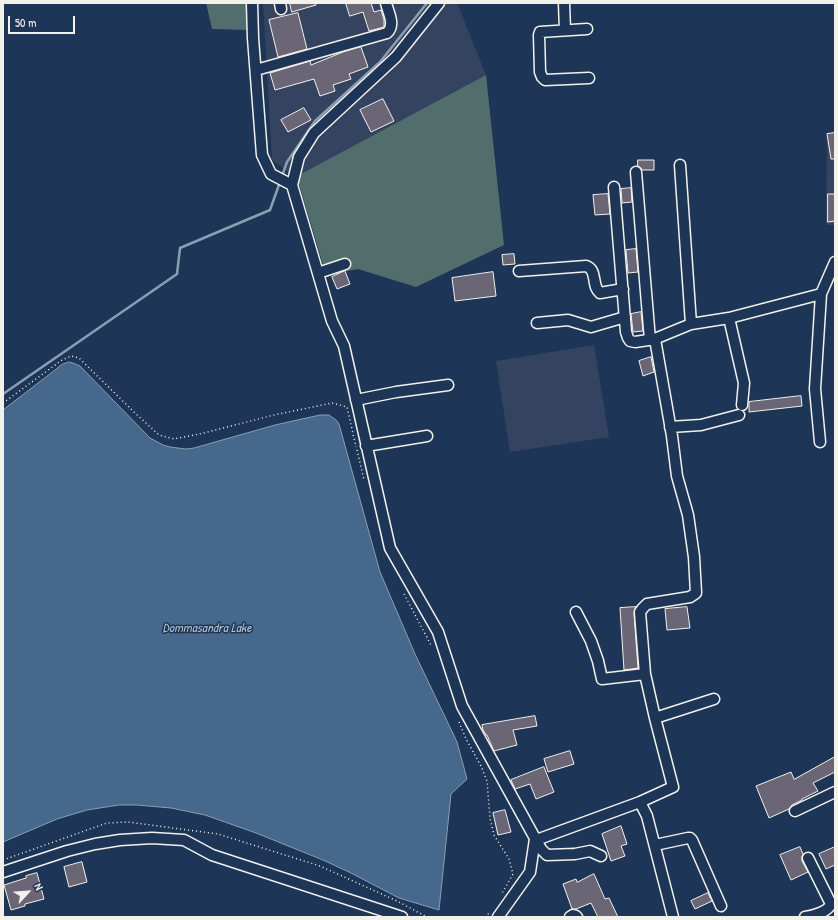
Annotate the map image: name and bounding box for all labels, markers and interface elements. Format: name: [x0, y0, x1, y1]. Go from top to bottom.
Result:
scale bar: [10, 8, 77, 34]
text: 50 m: [15, 14, 36, 31]
water label: Dommasandra Lake: [163, 621, 251, 637]
north arrow: [8, 872, 48, 912]
text: N: [31, 881, 46, 892]

